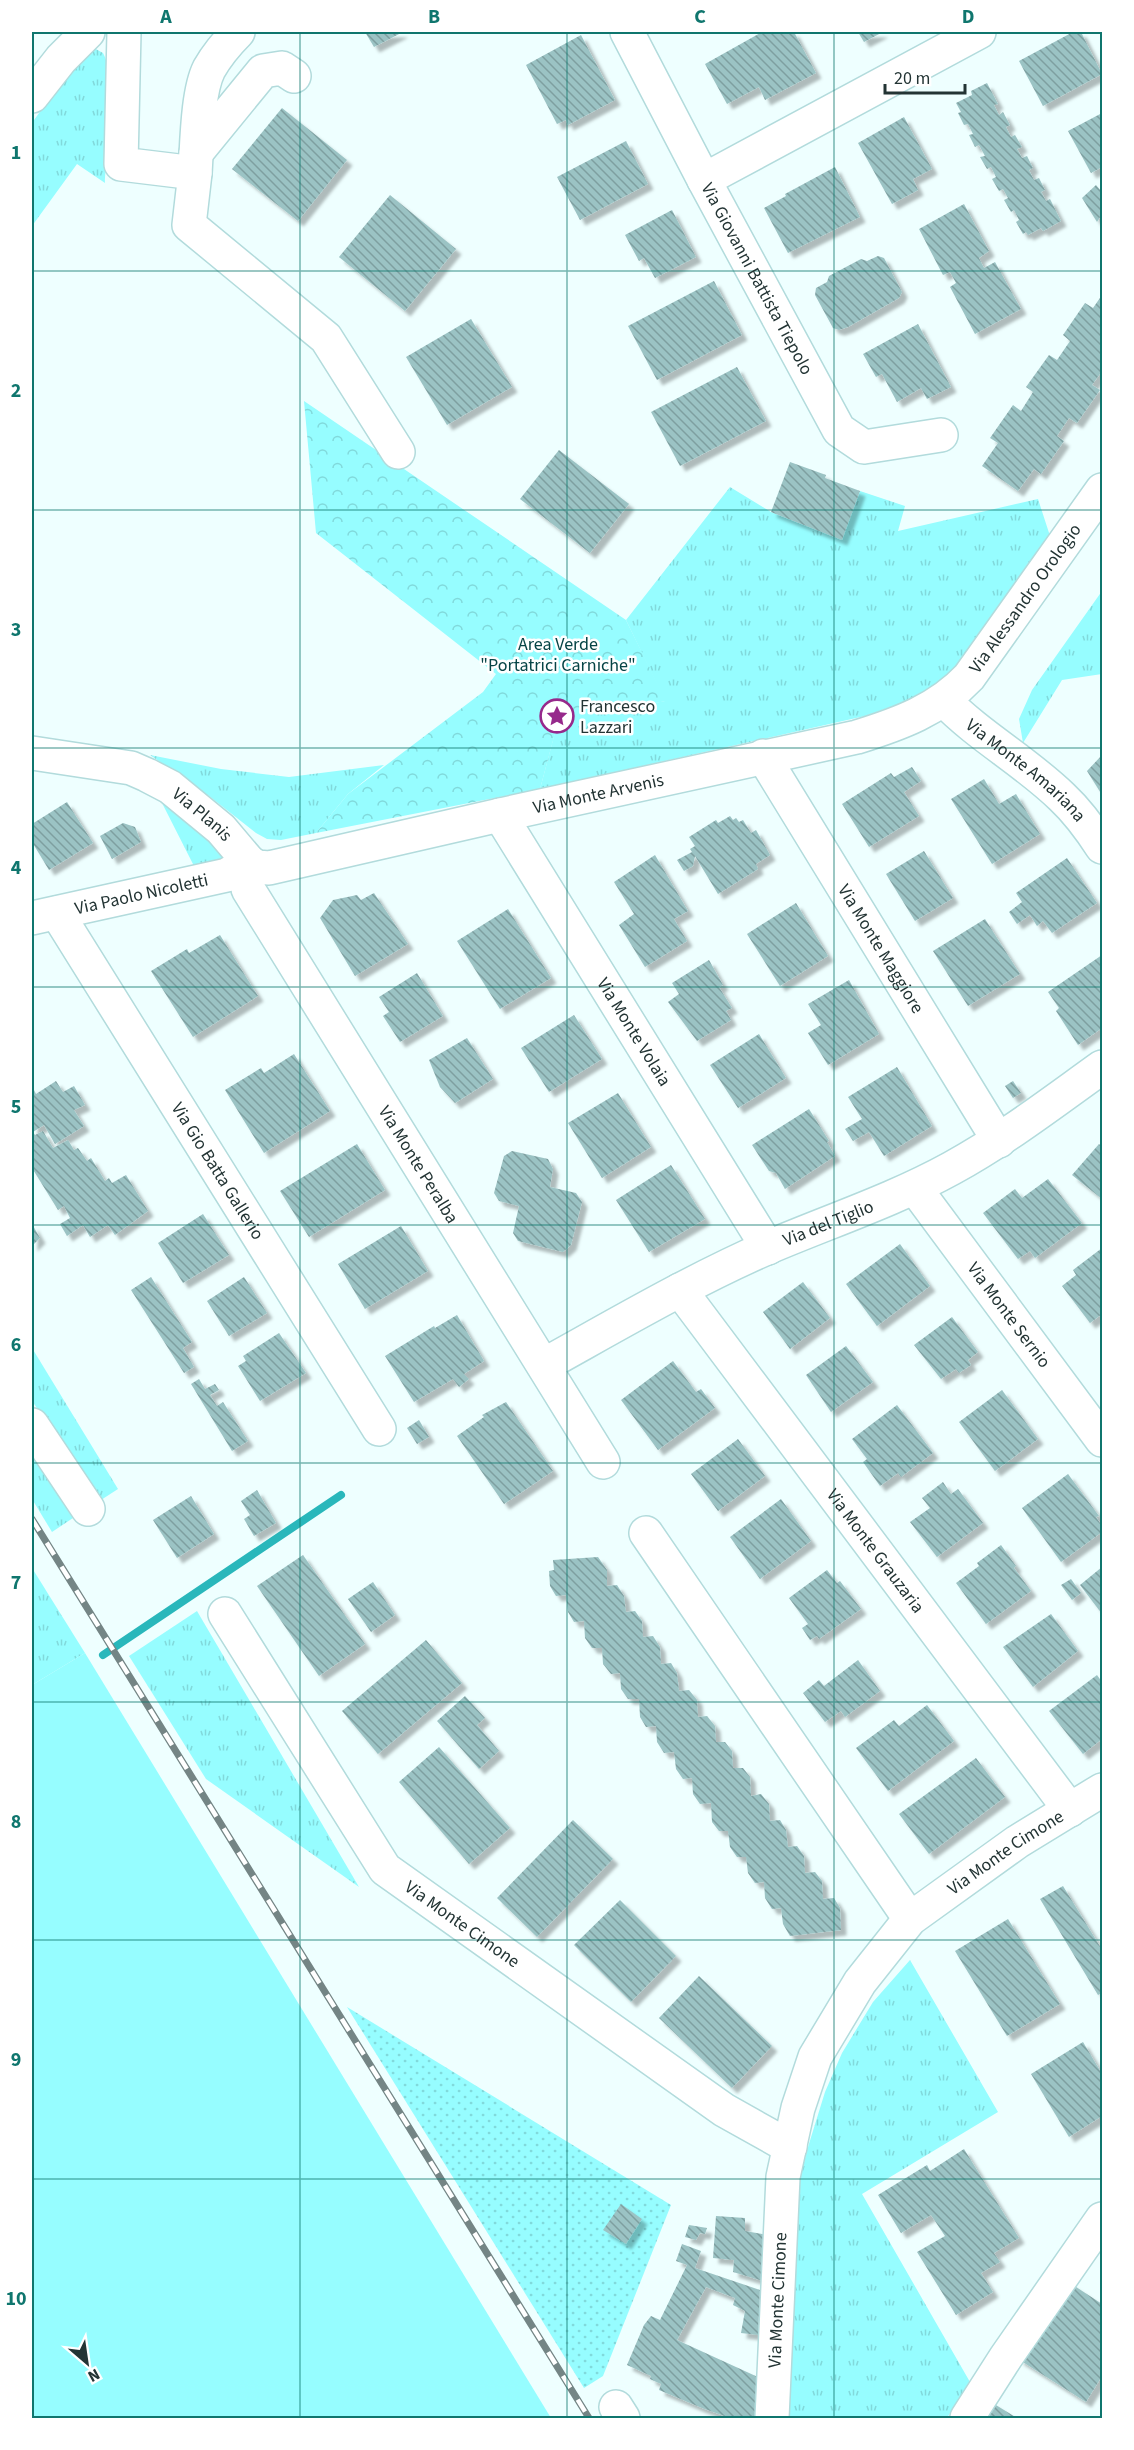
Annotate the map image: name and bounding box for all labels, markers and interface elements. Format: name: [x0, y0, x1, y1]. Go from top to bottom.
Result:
text: A: [159, 3, 172, 31]
text: B: [428, 3, 440, 31]
text: C: [694, 3, 706, 31]
text: D: [962, 3, 974, 31]
scale bar: [885, 57, 964, 95]
text: 20 m: [894, 66, 930, 91]
text: 1: [11, 139, 21, 167]
street label: Via Giovanni Battista Tiepolo: [695, 178, 819, 379]
text: 2: [11, 377, 21, 405]
street label: Via Alessandro Orologio: [963, 519, 1087, 679]
text: 3: [11, 616, 21, 644]
park label: Area Verde "Portatrici Carniche": [480, 632, 636, 678]
place label: Francesco Lazzari: [580, 694, 655, 740]
place icon: Francesco Lazzari: [539, 698, 575, 734]
street label: Via Monte Amariana: [960, 713, 1092, 827]
street label: Via Monte Arvenis: [531, 768, 666, 820]
street label: Via Planis: [167, 782, 238, 847]
text: 4: [11, 854, 22, 882]
street label: Via Paolo Nicoletti: [72, 868, 211, 921]
street label: Via Monte Maggiore: [832, 880, 930, 1018]
street label: Via Monte Volaia: [591, 973, 677, 1091]
text: 5: [11, 1093, 21, 1121]
street label: Via Gio Batta Gallerio: [165, 1098, 270, 1245]
street label: Via Monte Peralba: [372, 1101, 464, 1228]
street label: Via del Tiglio: [779, 1194, 877, 1253]
street label: Via Monte Sernio: [961, 1257, 1056, 1373]
text: 6: [11, 1331, 21, 1359]
street label: Via Monte Grauzaria: [820, 1484, 930, 1618]
text: 7: [11, 1569, 21, 1597]
street label: Via Monte Cimone: [942, 1804, 1069, 1901]
text: 8: [11, 1808, 21, 1836]
street label: Via Monte Cimone: [400, 1875, 525, 1974]
text: 9: [11, 2046, 21, 2074]
street label: Via Monte Cimone: [762, 2232, 793, 2369]
text: 10: [5, 2285, 27, 2313]
north arrow: [57, 2333, 117, 2393]
text: N: [84, 2363, 104, 2387]

